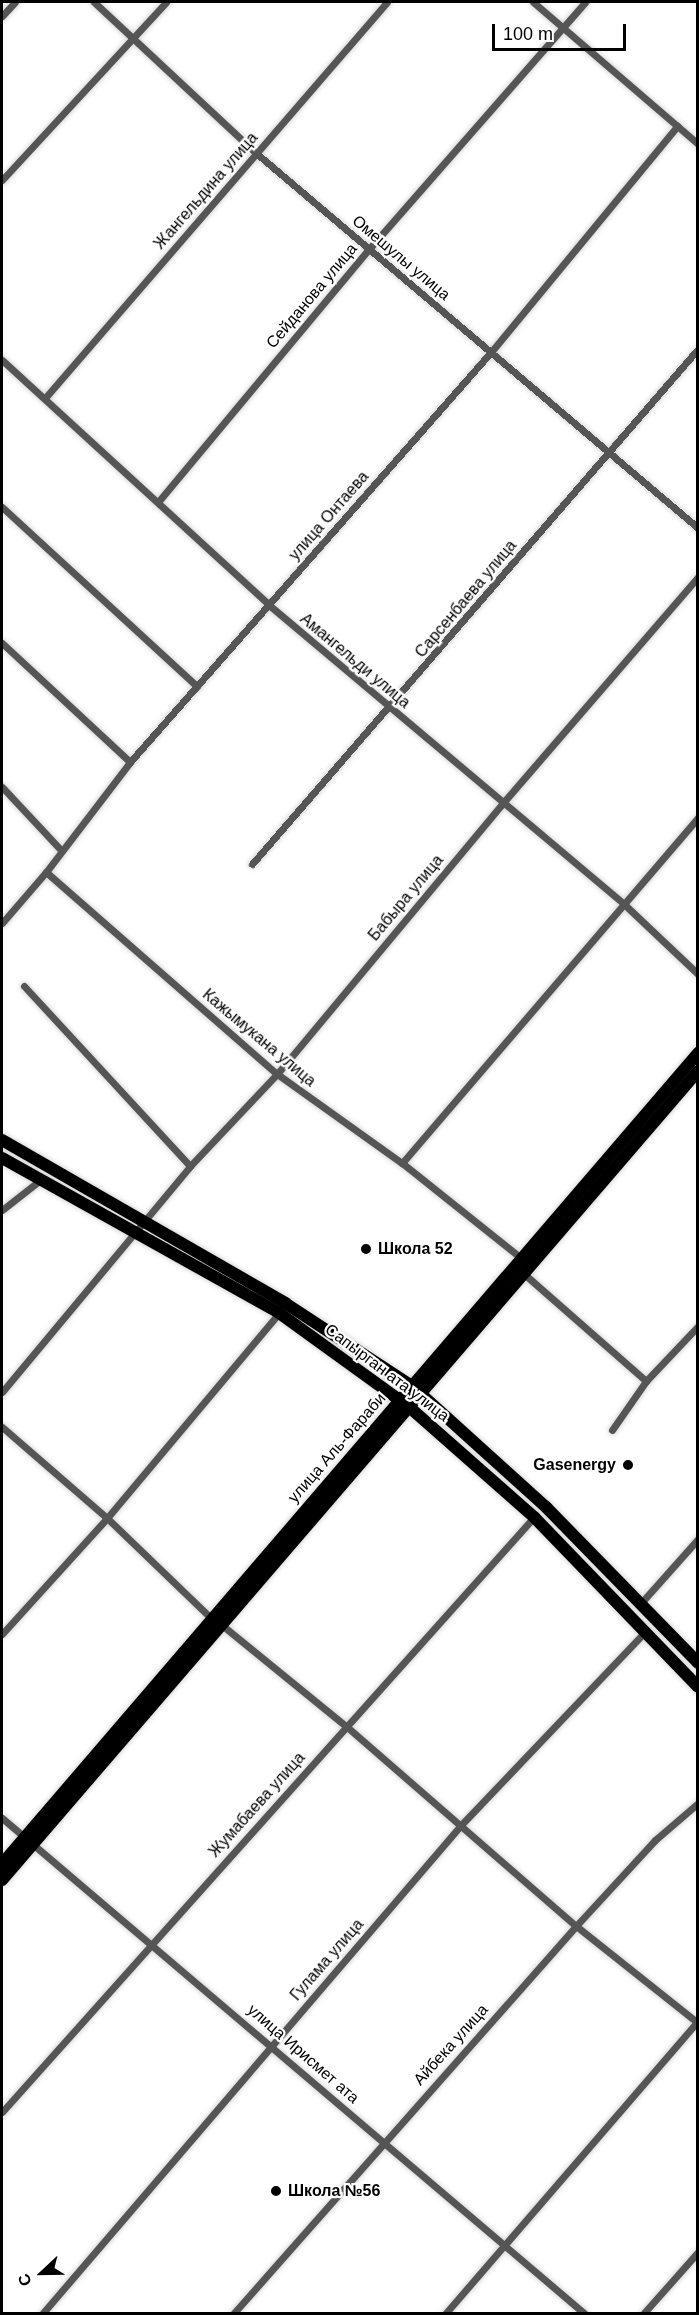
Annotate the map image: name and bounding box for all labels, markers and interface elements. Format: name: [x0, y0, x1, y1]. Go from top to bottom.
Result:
scale bar: [495, 12, 628, 50]
text: 100 m: [503, 24, 553, 44]
street label: Жангельдина улица: [150, 129, 262, 253]
street label: Омешулы улица: [348, 211, 454, 305]
street label: Сейданова улица: [263, 240, 361, 352]
street label: улица Онтаева: [285, 467, 373, 565]
street label: Сарсенбаева улица: [411, 536, 521, 662]
street label: Амангельди улица: [296, 609, 414, 713]
street label: Бабыра улица: [364, 851, 448, 945]
street label: Кажымукана улица: [198, 985, 320, 1091]
place label: Школа 52: [378, 1239, 453, 1259]
marker: Школа 52: [359, 1242, 373, 1256]
street label: Сапырган ата улица: [321, 1320, 453, 1426]
street label: улица Аль-Фараби: [284, 1389, 390, 1507]
place label: Gasenergy: [533, 1455, 616, 1475]
marker: Gasenergy: [621, 1458, 635, 1472]
street label: Жумабаева улица: [205, 1749, 309, 1861]
street label: Гулама улица: [286, 1915, 368, 2005]
street label: улица Ирисмет ата: [243, 2000, 363, 2108]
street label: Айбека улица: [410, 2001, 492, 2089]
place label: Школа №56: [288, 2181, 380, 2201]
marker: Школа №56: [269, 2184, 283, 2198]
north arrow: [12, 2243, 72, 2303]
text: С: [15, 2271, 35, 2288]

